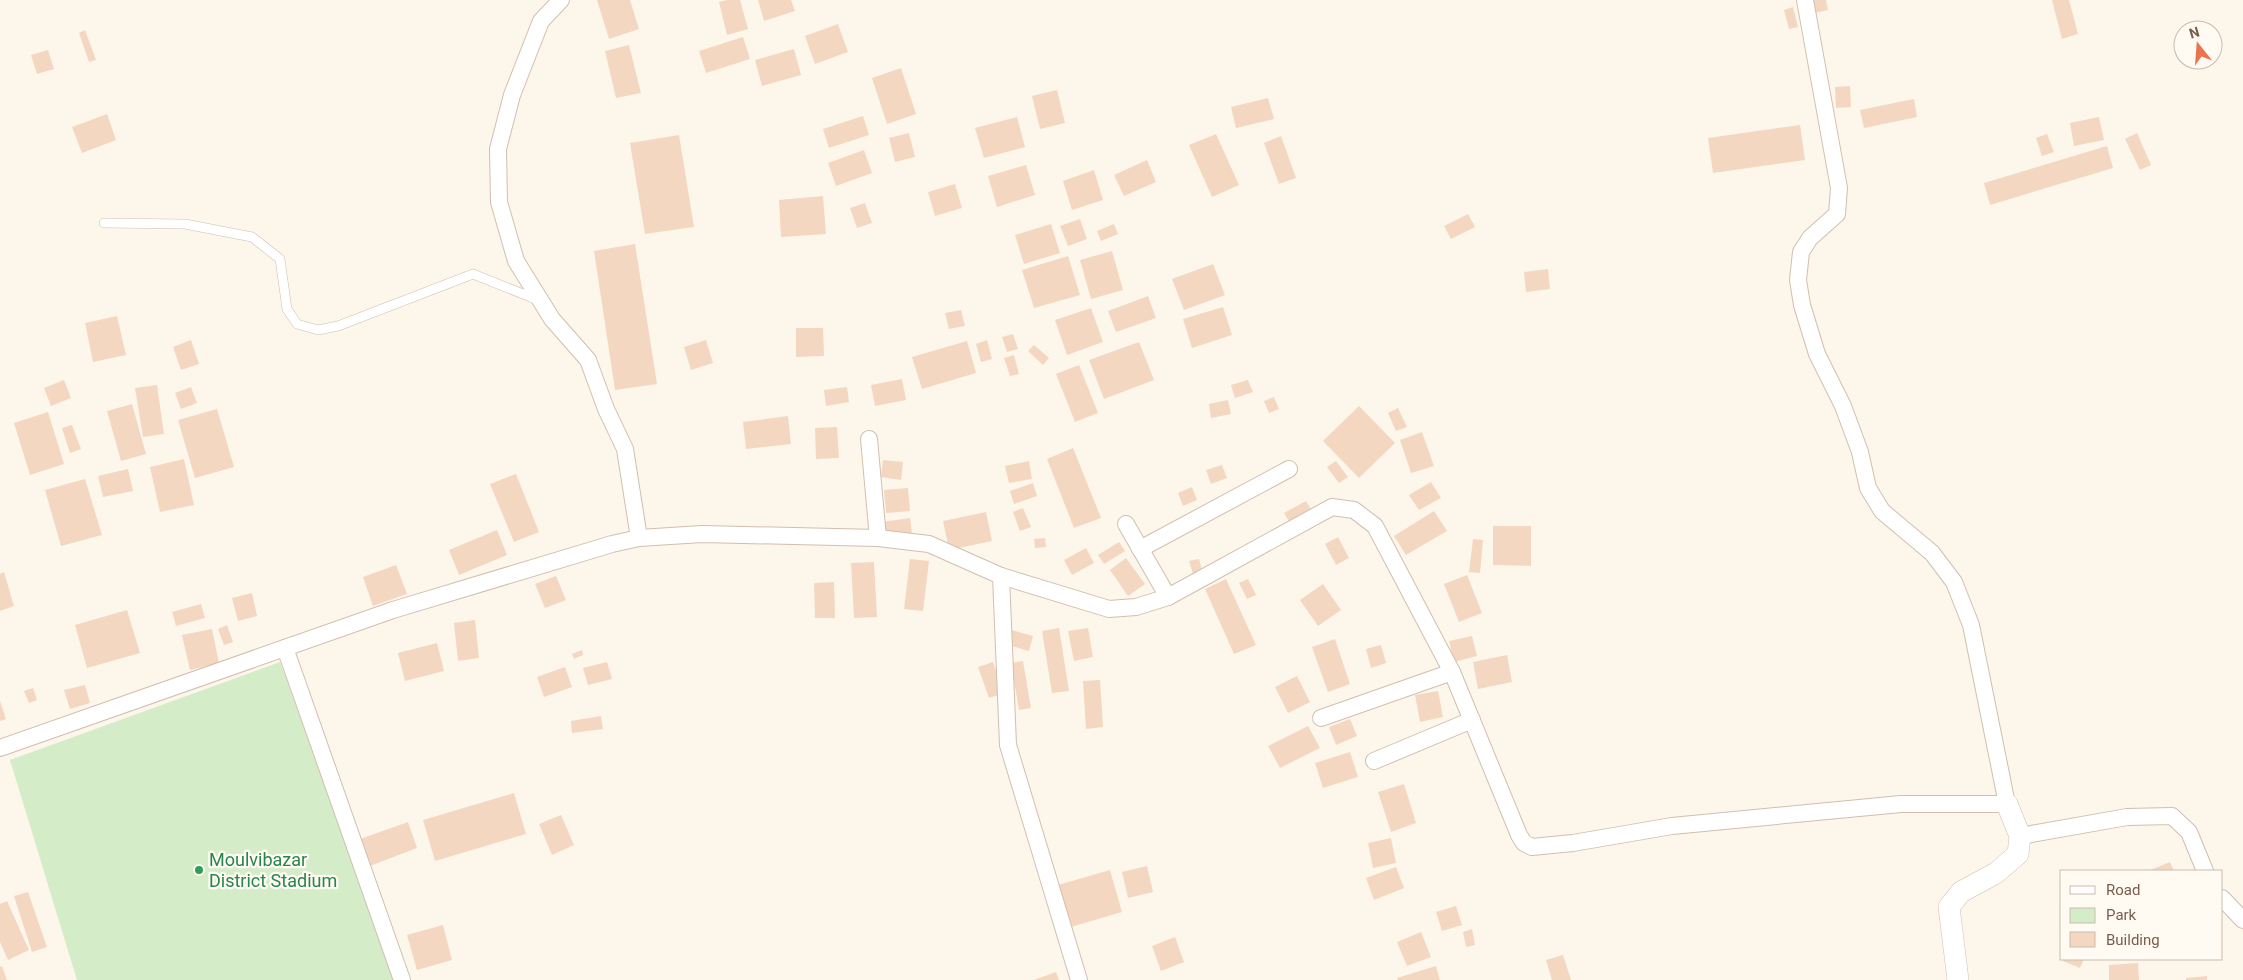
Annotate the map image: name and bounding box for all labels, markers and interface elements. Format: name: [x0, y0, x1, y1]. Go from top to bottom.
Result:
north arrow: [2173, 20, 2223, 70]
text: N: [2187, 23, 2201, 42]
place label: Moulvibazar District Stadium: [209, 849, 337, 891]
marker: Moulvibazar District Stadium: [193, 864, 205, 876]
legend: [2060, 870, 2223, 960]
text: Road: [2106, 881, 2140, 899]
text: Park: [2106, 906, 2137, 924]
text: Building: [2106, 931, 2160, 949]

